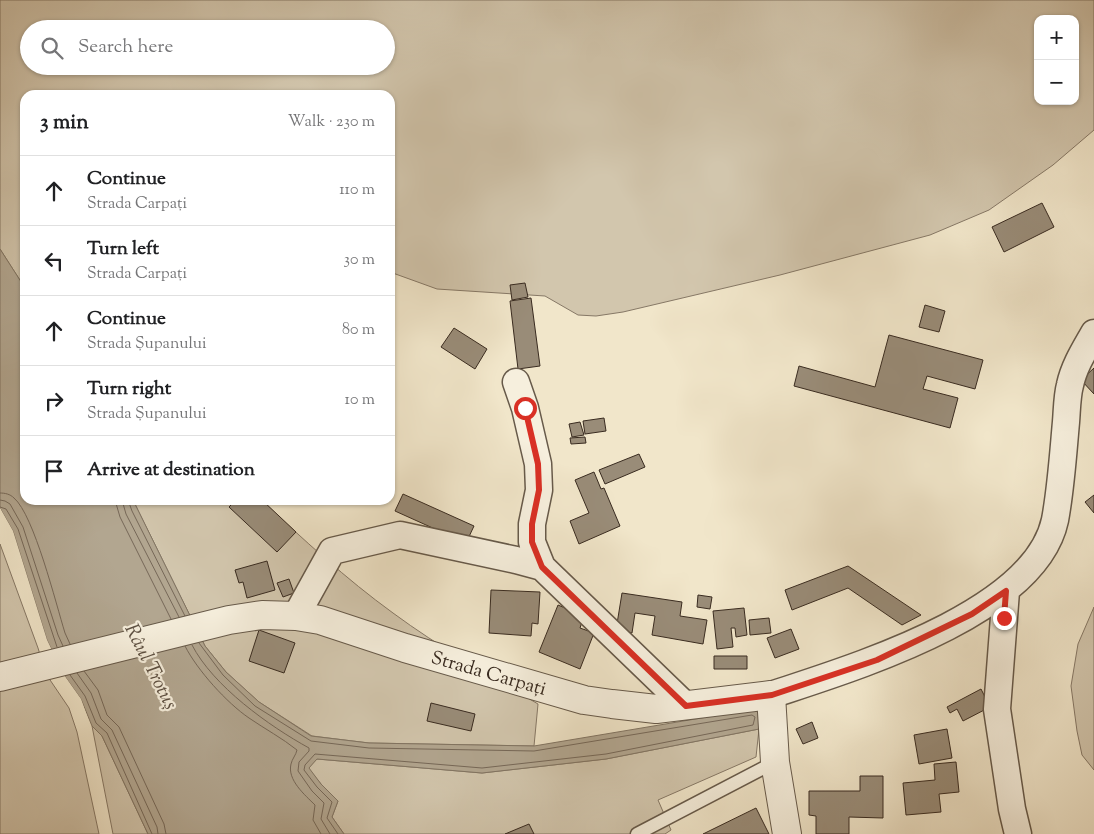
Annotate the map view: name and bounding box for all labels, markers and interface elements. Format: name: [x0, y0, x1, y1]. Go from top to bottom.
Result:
map controls: [1034, 15, 1079, 105]
button: +: [1034, 15, 1079, 60]
search box: [20, 20, 395, 75]
icon: search: [38, 34, 66, 62]
text: Search here: [78, 34, 173, 61]
button: −: [1034, 60, 1079, 105]
text: 3 min: [40, 108, 89, 138]
text: Walk · 230 m: [288, 111, 375, 134]
text: Continue: [87, 166, 166, 193]
icon: ahead: [40, 177, 68, 205]
text: 110 m: [339, 179, 375, 202]
text: Strada Carpați: [87, 193, 187, 216]
text: Turn left: [87, 236, 159, 263]
icon: left: [40, 247, 68, 275]
text: 30 m: [344, 249, 375, 272]
text: Strada Carpați: [87, 263, 187, 286]
text: Continue: [87, 306, 166, 333]
icon: ahead: [40, 317, 68, 345]
text: 80 m: [342, 319, 375, 342]
text: Strada Șupanului: [87, 333, 207, 356]
text: Turn right: [87, 376, 171, 403]
icon: right: [40, 387, 68, 415]
text: 10 m: [345, 389, 375, 412]
route start: [514, 397, 537, 420]
text: Strada Șupanului: [87, 403, 207, 426]
icon: arrive: [40, 457, 68, 485]
text: Arrive at destination: [87, 457, 255, 484]
route end: [993, 607, 1016, 630]
water label: Râul Trotuș: [116, 619, 184, 715]
street label: Strada Carpați: [428, 645, 549, 704]

